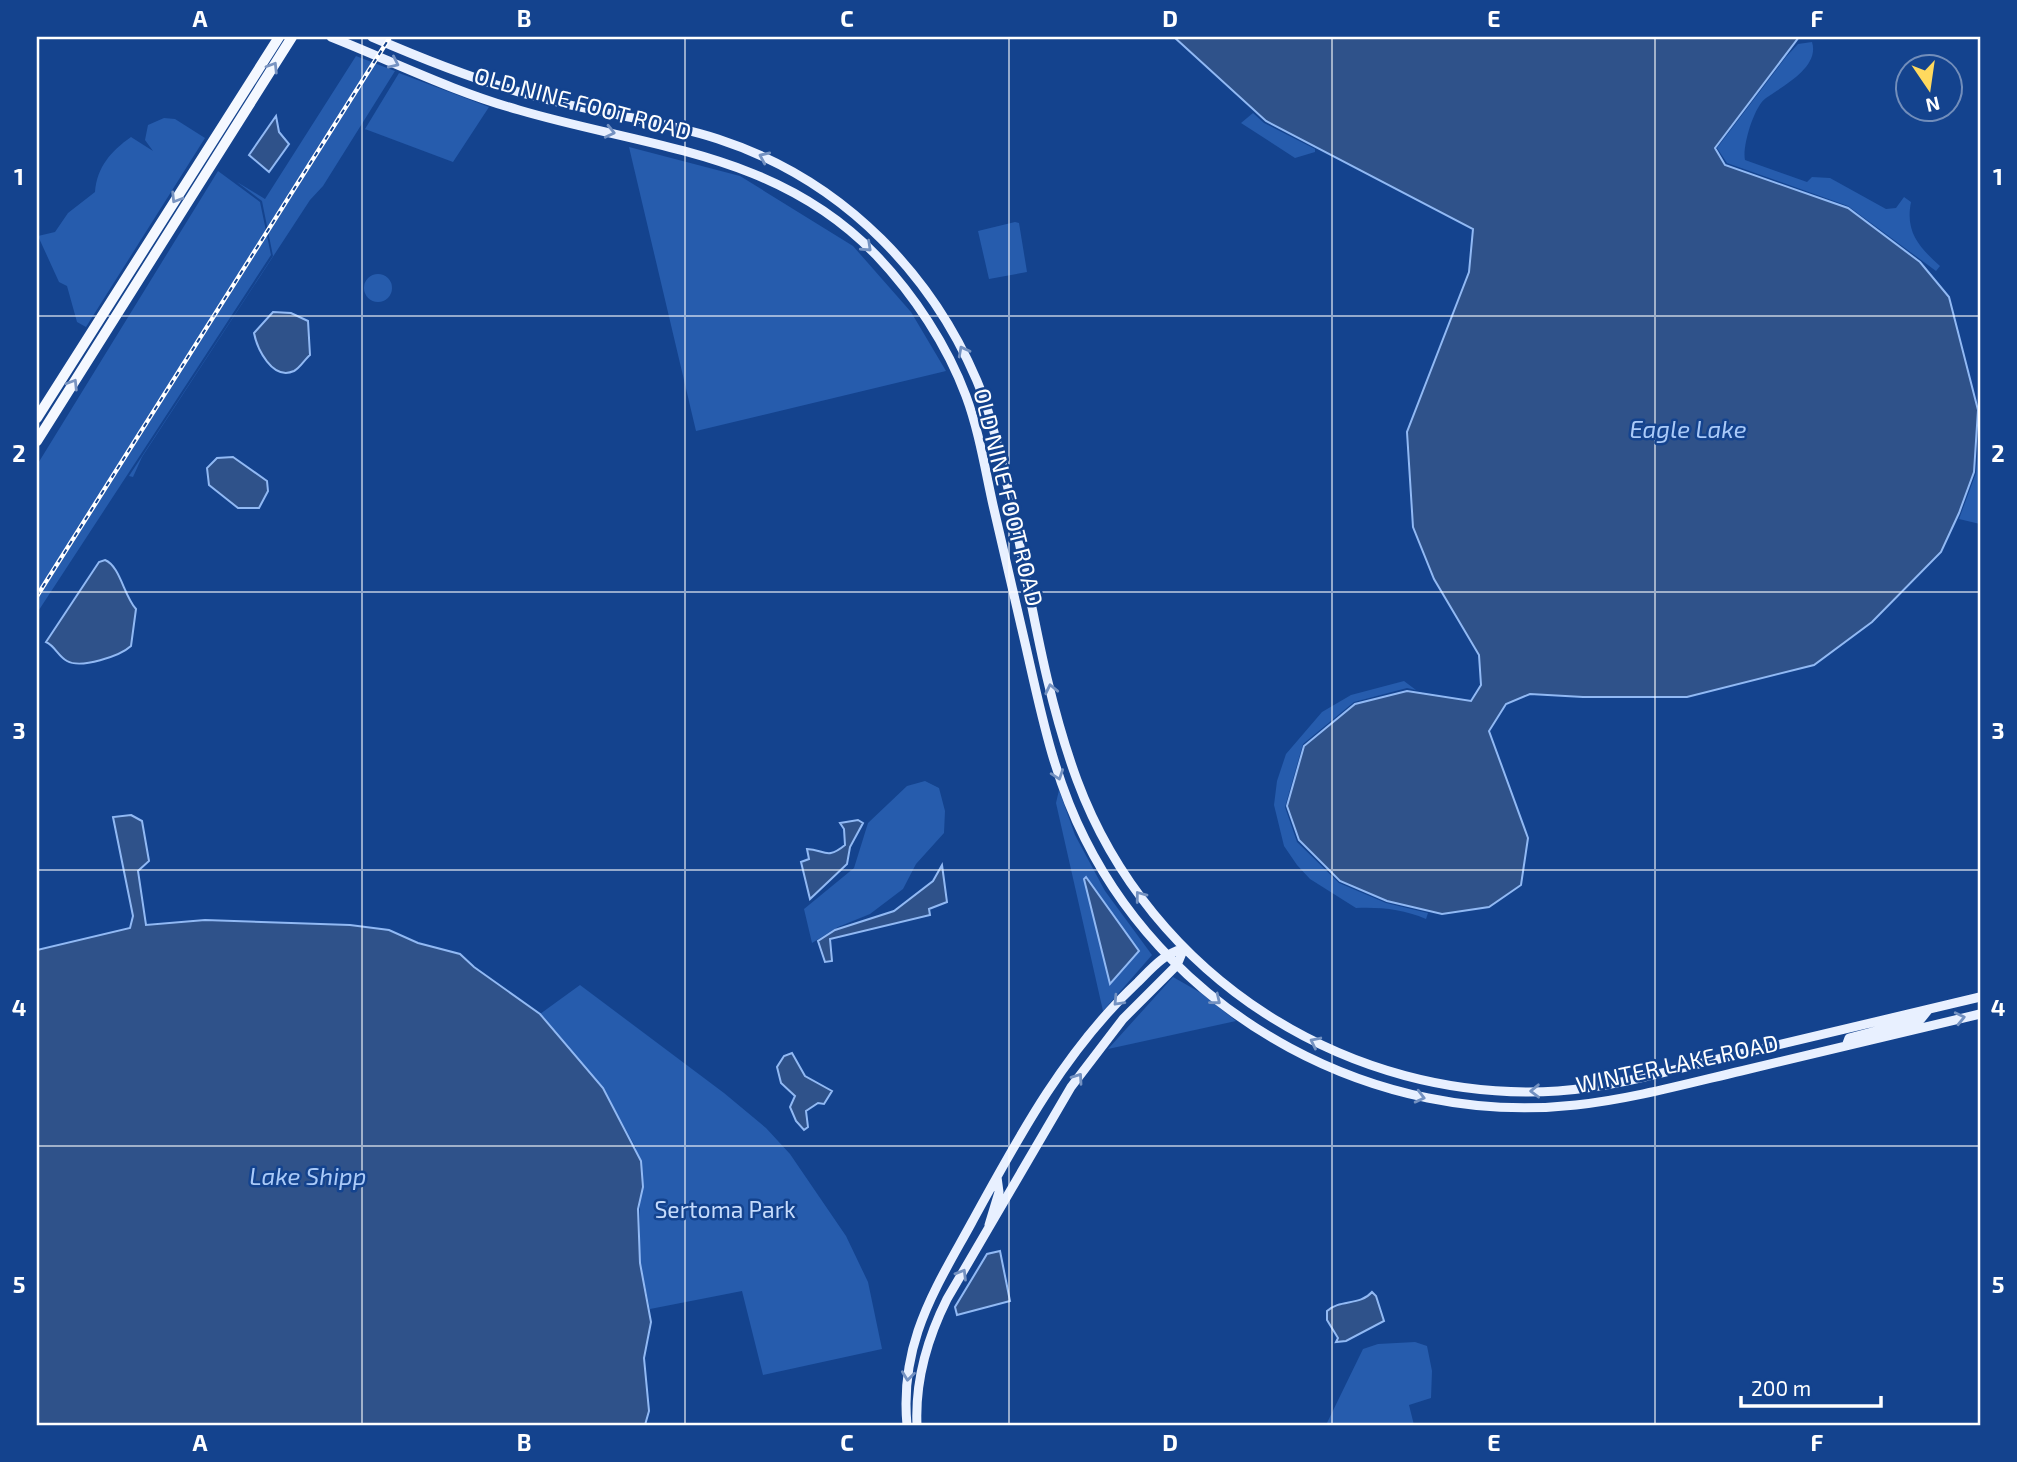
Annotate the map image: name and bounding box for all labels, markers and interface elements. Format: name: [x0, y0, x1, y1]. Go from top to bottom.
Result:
text: A: [192, 4, 208, 32]
text: B: [517, 4, 531, 32]
text: C: [840, 4, 854, 32]
text: D: [1162, 4, 1178, 32]
text: E: [1487, 4, 1501, 32]
text: F: [1811, 4, 1824, 32]
north arrow: [1895, 52, 1965, 122]
one-way arrow: [387, 55, 399, 69]
street label: OLD NINE FOOT ROAD: [471, 61, 695, 145]
one-way arrow: [264, 62, 277, 75]
text: N: [1924, 92, 1942, 118]
one-way arrow: [604, 124, 616, 139]
one-way arrow: [758, 151, 771, 165]
text: 1: [14, 162, 24, 190]
text: 1: [1993, 162, 2003, 190]
one-way arrow: [172, 190, 185, 203]
one-way arrow: [859, 238, 872, 251]
one-way arrow: [958, 346, 971, 358]
one-way arrow: [65, 378, 78, 391]
street label: OLD NINE FOOT ROAD: [968, 385, 1050, 609]
water label: Eagle Lake: [1629, 414, 1747, 443]
text: 2: [12, 439, 26, 467]
text: 2: [1991, 439, 2005, 467]
one-way arrow: [1045, 683, 1060, 695]
text: 3: [12, 716, 26, 744]
text: 3: [1991, 716, 2005, 744]
one-way arrow: [1050, 768, 1064, 780]
one-way arrow: [1136, 891, 1149, 904]
one-way arrow: [1209, 992, 1221, 1005]
text: 4: [12, 993, 26, 1021]
one-way arrow: [1114, 993, 1127, 1006]
text: 4: [1991, 993, 2005, 1021]
one-way arrow: [1954, 1012, 1966, 1027]
street label: WINTER LAKE ROAD: [1573, 1028, 1781, 1098]
one-way arrow: [1310, 1037, 1322, 1051]
one-way arrow: [1070, 1073, 1082, 1086]
one-way arrow: [1529, 1083, 1540, 1099]
one-way arrow: [1414, 1089, 1426, 1103]
water label: Lake Shipp: [249, 1161, 367, 1190]
park label: Sertoma Park: [654, 1195, 796, 1223]
one-way arrow: [954, 1268, 967, 1281]
text: 5: [13, 1270, 25, 1298]
text: 5: [1992, 1270, 2004, 1298]
scale bar: [1741, 1364, 1881, 1408]
one-way arrow: [900, 1371, 915, 1382]
text: 200 m: [1751, 1375, 1811, 1400]
text: A: [192, 1428, 208, 1456]
text: B: [517, 1428, 531, 1456]
text: C: [840, 1428, 854, 1456]
text: D: [1162, 1428, 1178, 1456]
text: E: [1487, 1428, 1501, 1456]
text: F: [1811, 1428, 1824, 1456]

